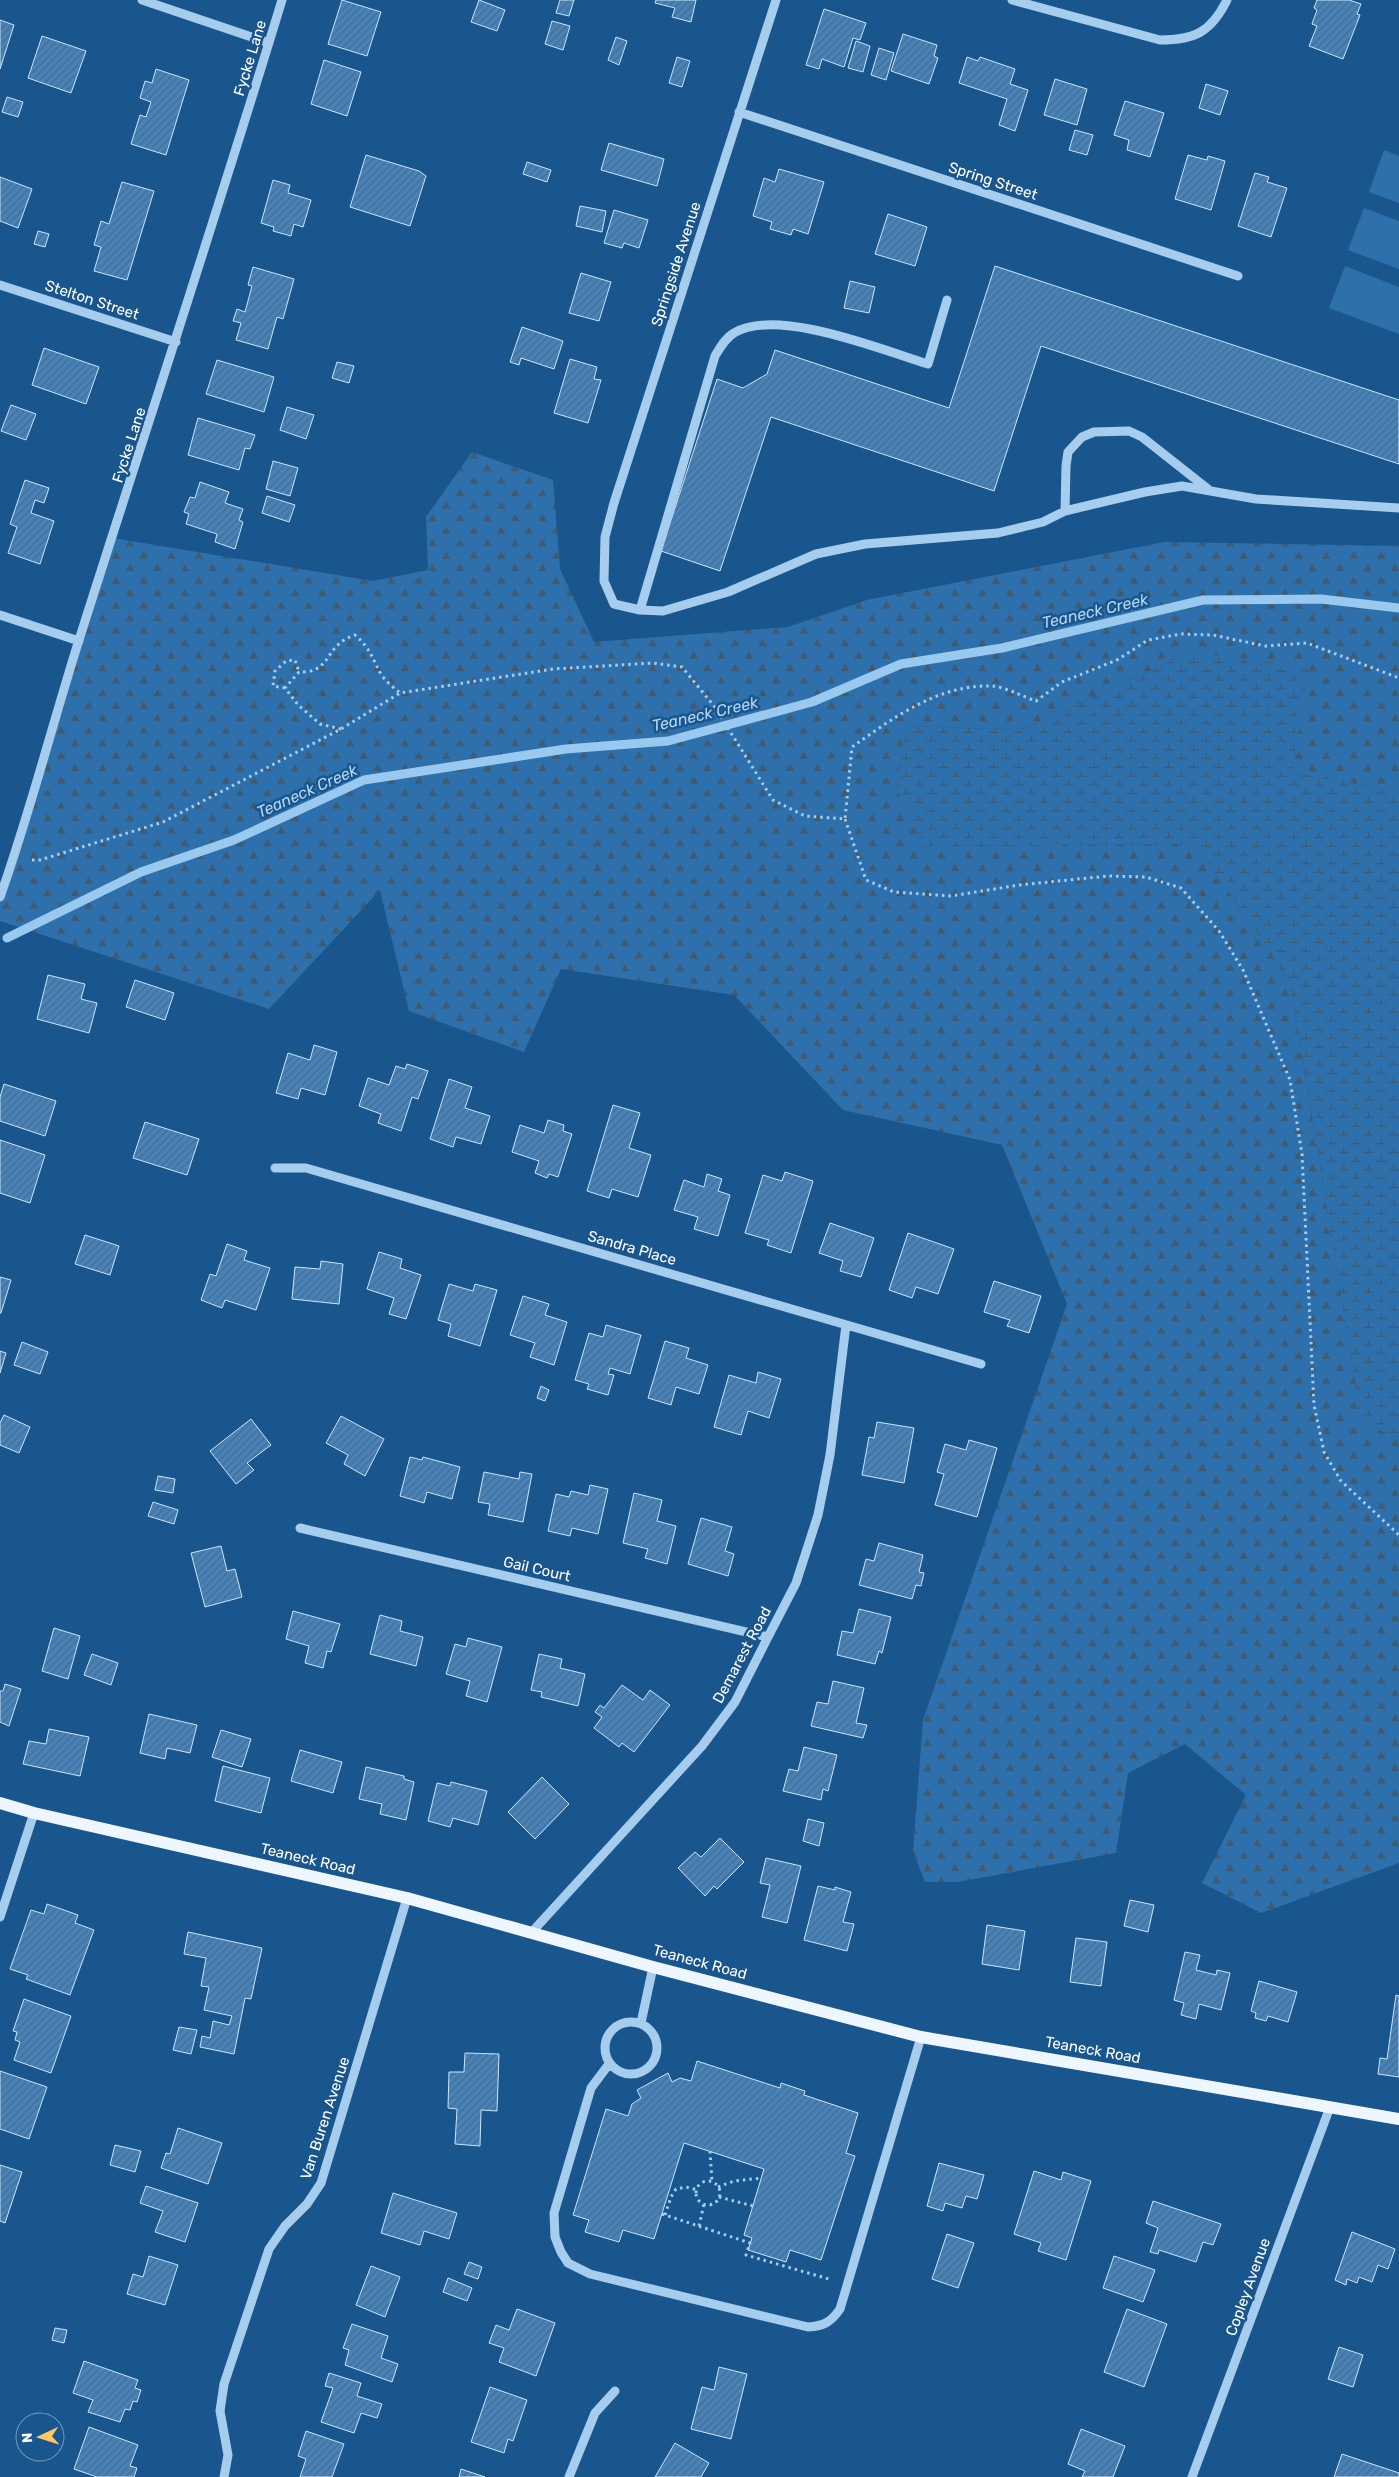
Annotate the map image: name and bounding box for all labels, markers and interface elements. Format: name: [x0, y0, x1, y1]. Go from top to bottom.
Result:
street label: Fycke Lane: [230, 18, 270, 98]
street label: Spring Street: [946, 158, 1040, 204]
street label: Springside Avenue: [647, 199, 705, 329]
street label: Stelton Street: [43, 276, 141, 324]
street label: Fycke Lane: [108, 405, 150, 485]
water label: Teaneck Creek: [1040, 589, 1151, 632]
water label: Teaneck Creek: [650, 692, 761, 735]
water label: Teaneck Creek: [254, 760, 361, 822]
street label: Sandra Place: [586, 1227, 678, 1269]
street label: Gail Court: [502, 1553, 573, 1586]
street label: Demarest Road: [709, 1604, 775, 1706]
street label: Teaneck Road: [259, 1839, 357, 1879]
street label: Teaneck Road: [651, 1941, 749, 1983]
street label: Teaneck Road: [1044, 2033, 1142, 2067]
street label: Van Buren Avenue: [297, 2054, 353, 2182]
street label: Copley Avenue: [1222, 2236, 1274, 2338]
north arrow: [15, 2412, 65, 2462]
text: N: [19, 2432, 36, 2443]

